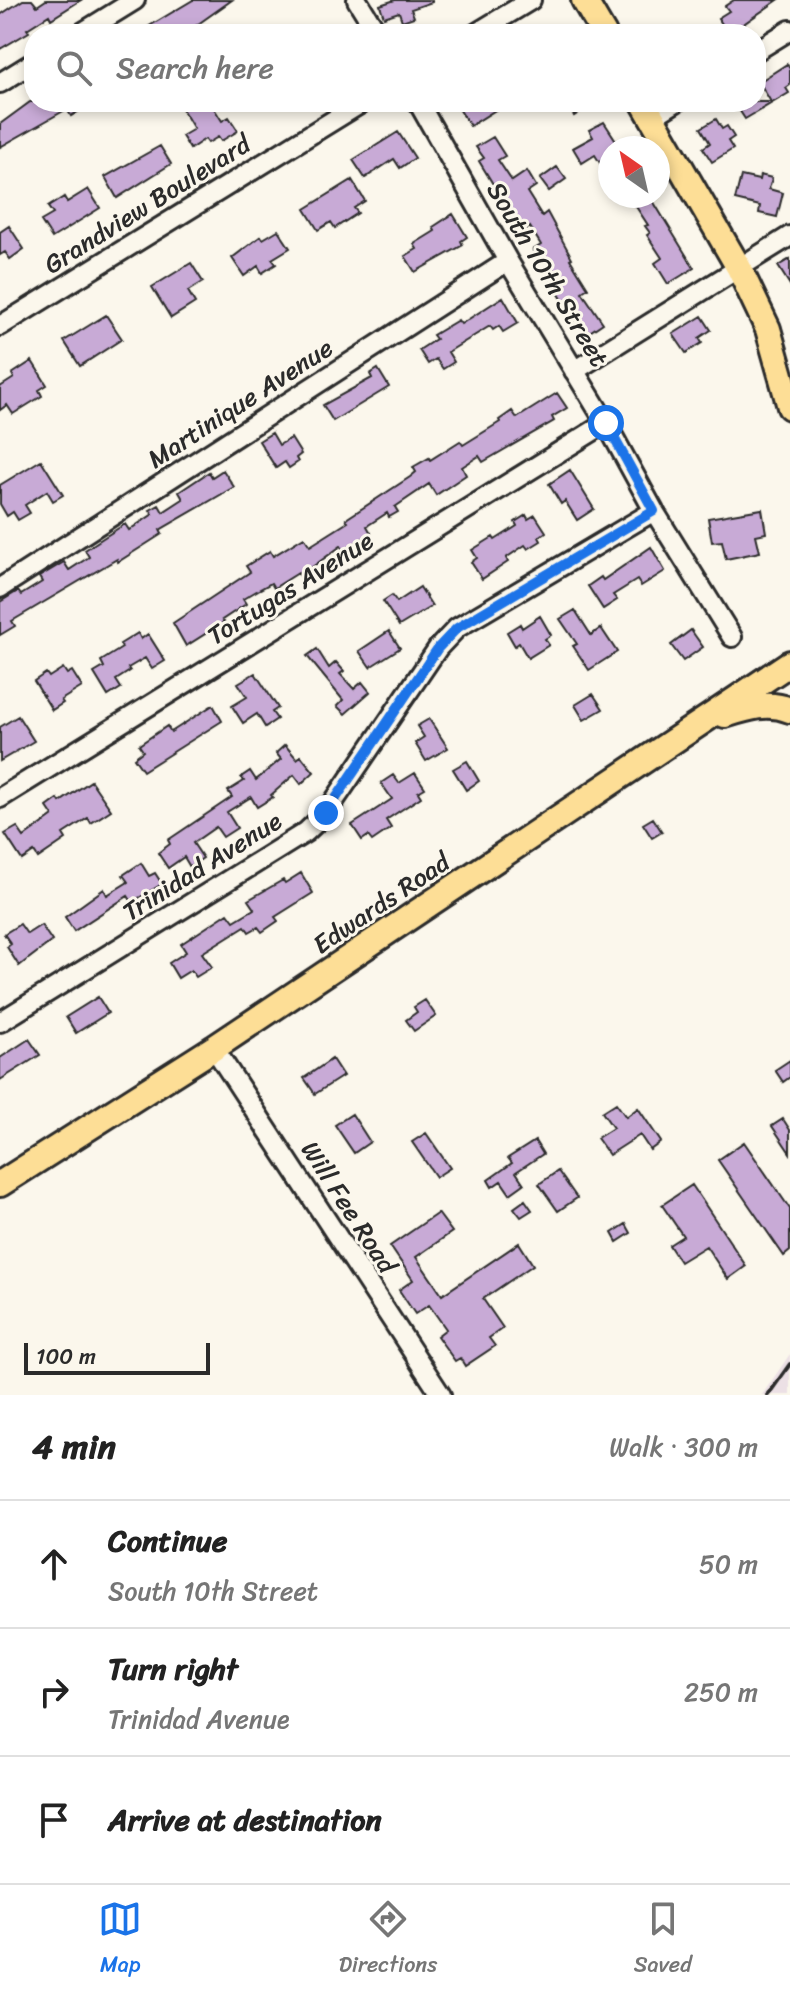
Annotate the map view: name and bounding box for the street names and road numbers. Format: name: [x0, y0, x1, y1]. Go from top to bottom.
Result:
street label: Grandview Boulevard: [34, 120, 262, 286]
street label: South 10th Street: [474, 172, 622, 376]
street label: Martinique Avenue: [137, 325, 343, 481]
street label: Tortugas Avenue: [198, 518, 383, 658]
street label: Trinidad Avenue: [113, 798, 292, 934]
street label: Edwards Road: [303, 838, 461, 966]
street label: Will Fee Road: [289, 1131, 411, 1285]

